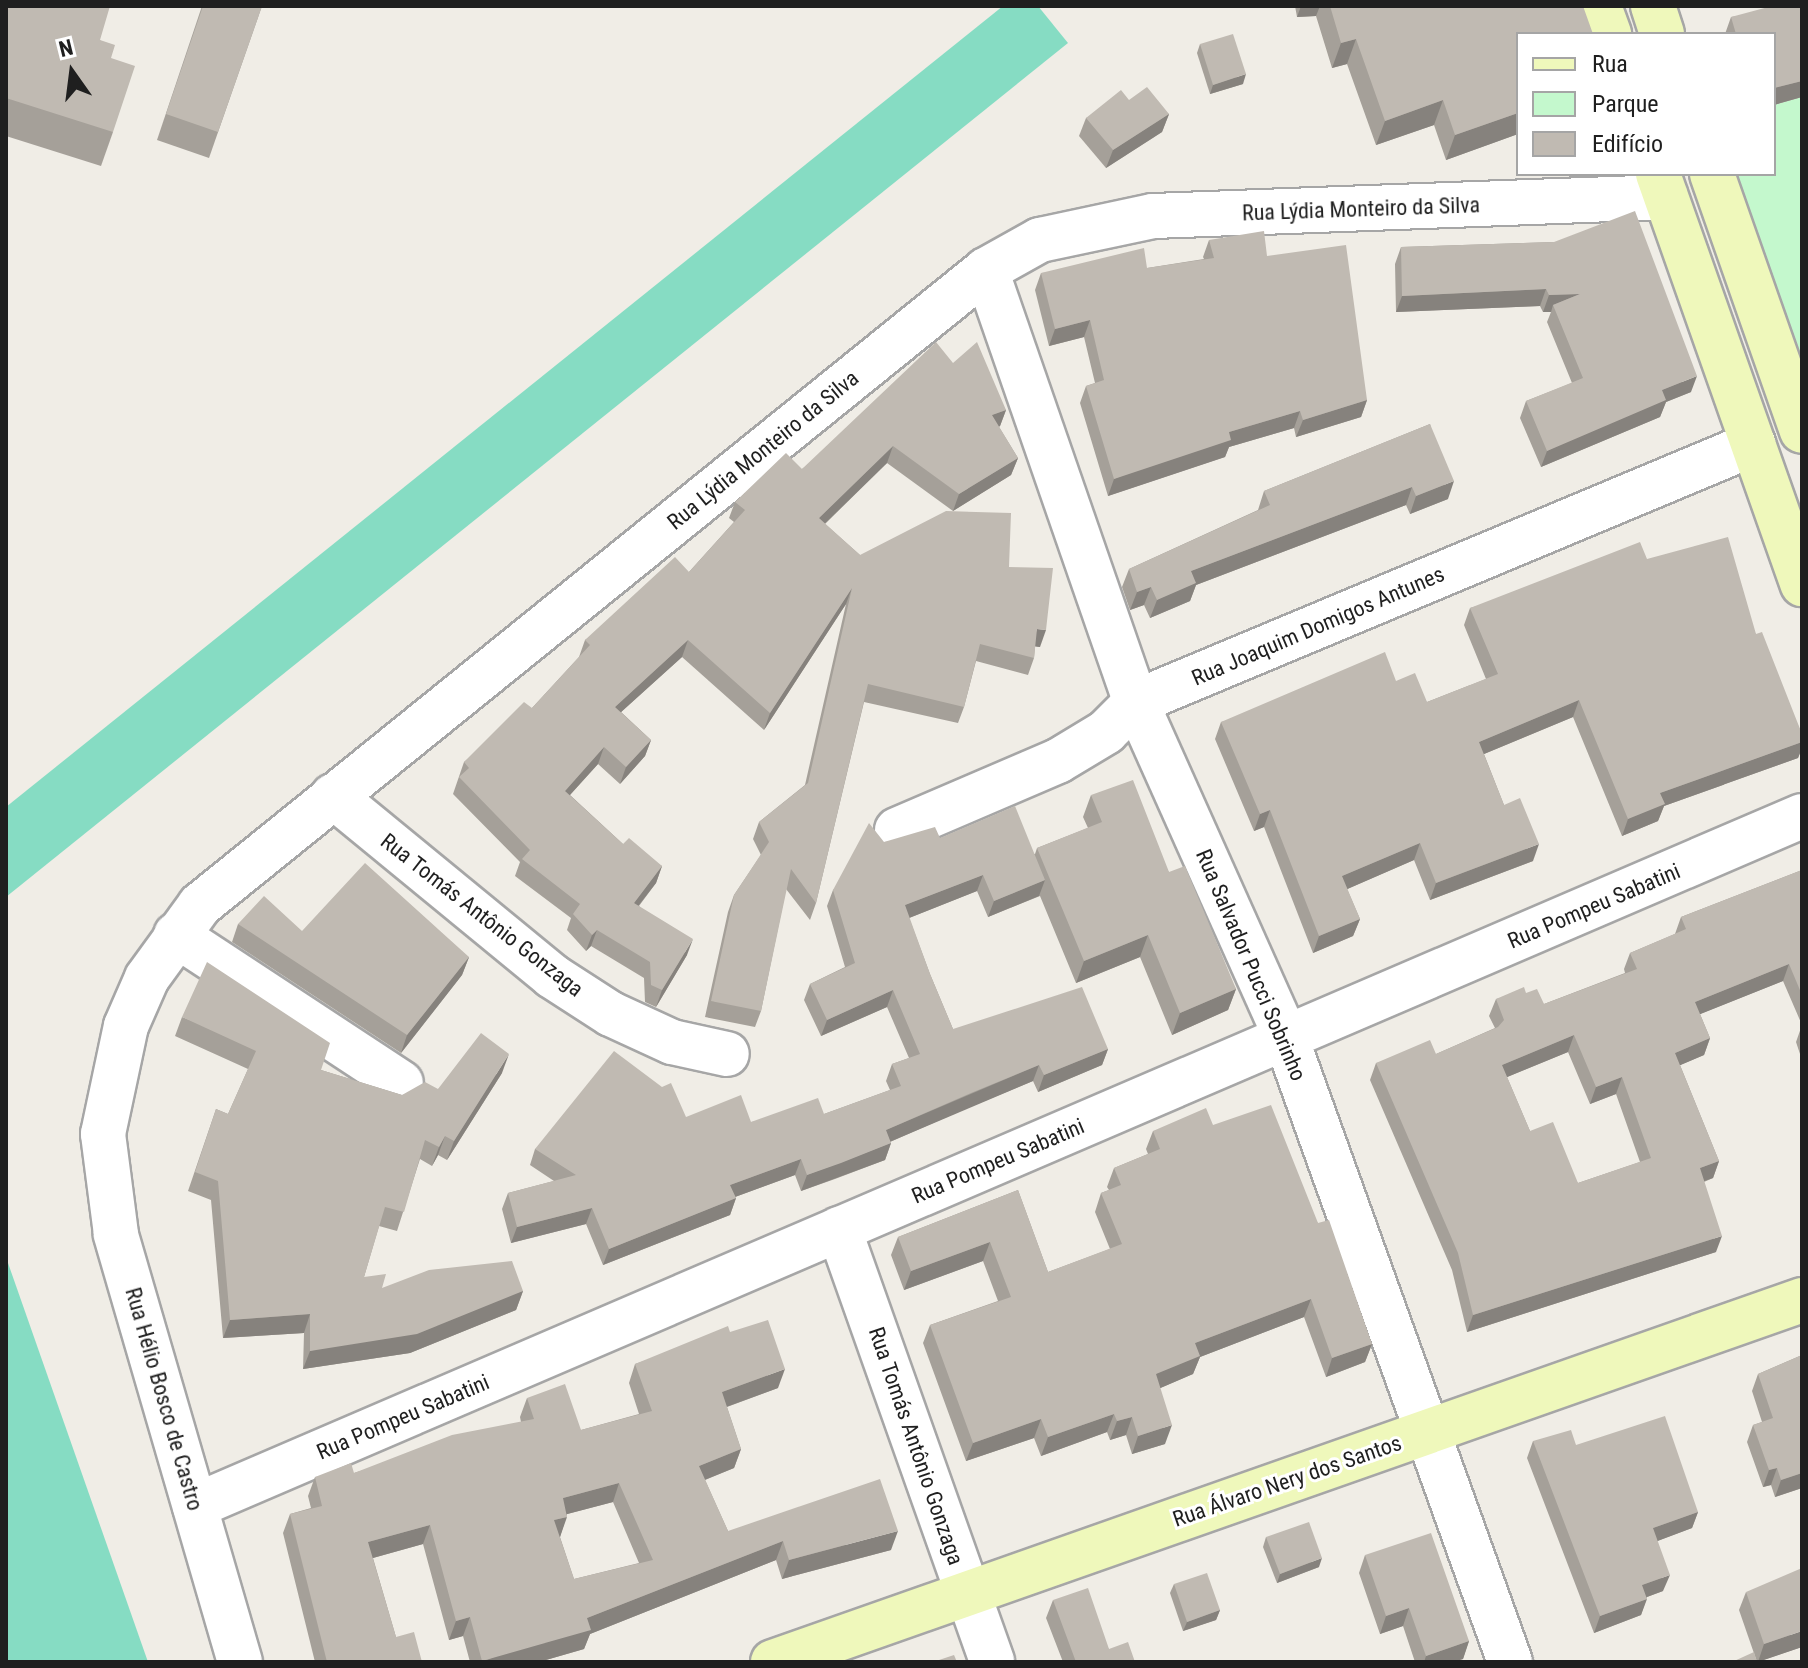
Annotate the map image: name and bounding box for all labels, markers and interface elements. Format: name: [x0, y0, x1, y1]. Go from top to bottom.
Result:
north arrow: [32, 32, 112, 112]
legend: [1516, 32, 1776, 176]
text: N: [56, 34, 76, 62]
text: Rua: [1592, 50, 1628, 78]
text: Parque: [1592, 90, 1659, 118]
text: Edifício: [1592, 130, 1663, 158]
street label: Rua Lýdia Monteiro da Silva: [1242, 192, 1480, 226]
street label: Rua Lýdia Monteiro da Silva: [662, 365, 864, 535]
street label: Rua Joaquim Domigos Antunes: [1188, 561, 1448, 691]
street label: Rua Tomás Antônio Gonzaga: [375, 828, 589, 1002]
street label: Rua Salvador Pucci Sobrinho: [1190, 845, 1312, 1085]
street label: Rua Pompeu Sabatini: [1504, 858, 1684, 954]
street label: Rua Pompeu Sabatini: [908, 1113, 1088, 1209]
street label: Rua Hélio Bosco de Castro: [120, 1284, 208, 1514]
street label: Rua Tomás Antônio Gonzaga: [863, 1323, 969, 1569]
street label: Rua Pompeu Sabatini: [313, 1369, 493, 1465]
street label: Rua Álvaro Nery dos Santos: [1169, 1429, 1405, 1533]

